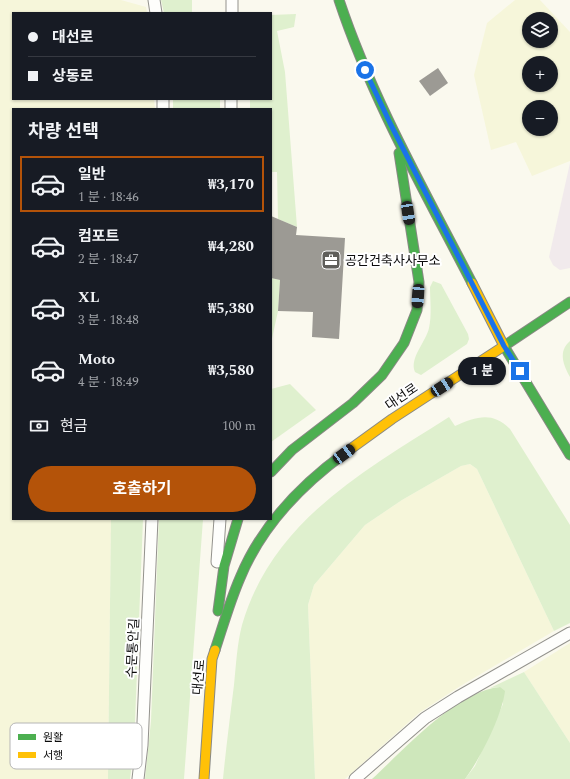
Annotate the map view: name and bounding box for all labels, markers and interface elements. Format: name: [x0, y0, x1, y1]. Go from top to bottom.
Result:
map controls: [522, 12, 558, 136]
button: layers: [522, 12, 558, 48]
text: 대선로: [52, 26, 93, 49]
button: +: [522, 56, 558, 92]
route start: [356, 61, 374, 79]
text: 상동로: [52, 65, 93, 88]
button: −: [522, 100, 558, 136]
text: 차량 선택: [28, 118, 99, 145]
text: 일반: [78, 163, 106, 186]
icon: car: [30, 166, 66, 202]
text: ₩3,170: [208, 173, 254, 196]
text: 1 분 · 18:46: [78, 187, 139, 207]
car: [400, 200, 416, 226]
text: 컴포트: [78, 225, 119, 248]
icon: car: [30, 228, 66, 264]
text: ₩4,280: [208, 235, 254, 258]
text: 2 분 · 18:47: [78, 249, 139, 269]
office icon: 공간건축사사무소: [320, 249, 342, 271]
place label: 공간건축사사무소: [345, 251, 441, 271]
car: [411, 284, 425, 308]
text: XL: [78, 286, 99, 309]
icon: car: [30, 290, 66, 326]
text: ₩5,380: [208, 297, 254, 320]
text: 3 분 · 18:48: [78, 310, 139, 330]
text: Moto: [78, 348, 115, 371]
icon: car: [30, 352, 66, 388]
callout: 1 분: [458, 357, 506, 385]
text: ₩3,580: [208, 359, 254, 382]
text: 1 분: [471, 361, 493, 381]
route end: [511, 362, 529, 380]
text: 4 분 · 18:49: [78, 372, 139, 392]
car: [429, 375, 455, 399]
street label: 대선로: [381, 378, 422, 415]
icon: cash: [28, 415, 50, 437]
text: 현금: [60, 415, 88, 438]
text: 100 m: [222, 416, 256, 436]
car: [331, 442, 357, 466]
button: 호출하기: [28, 466, 256, 512]
street label: 수문통안길: [121, 618, 145, 678]
street label: 대선로: [187, 658, 211, 696]
legend: [10, 723, 142, 769]
text: 원활: [43, 729, 63, 746]
text: 서행: [43, 747, 63, 764]

